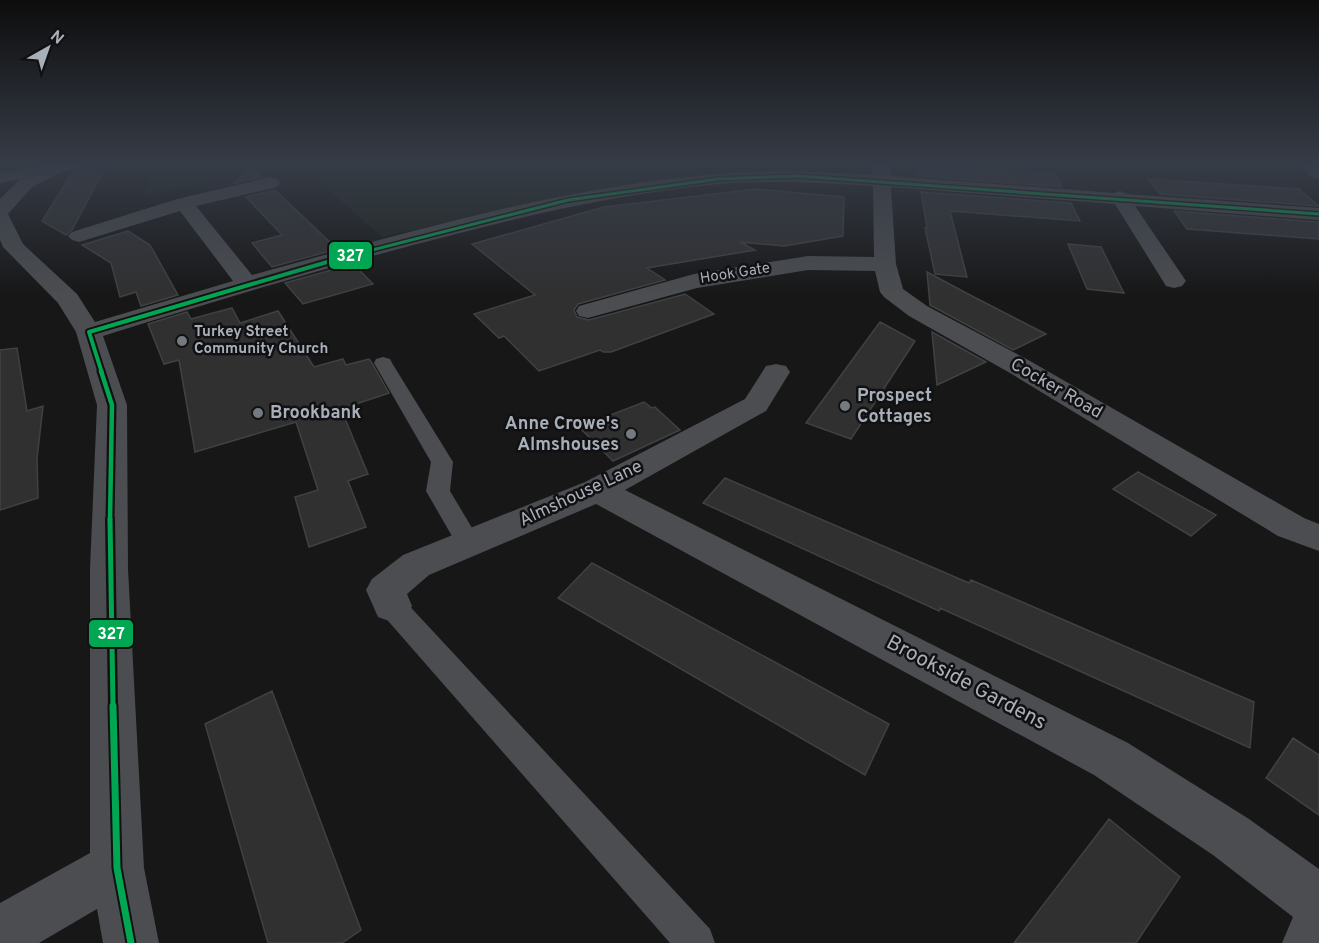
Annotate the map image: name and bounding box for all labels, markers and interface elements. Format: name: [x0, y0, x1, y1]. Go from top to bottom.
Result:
north arrow: [18, 18, 78, 78]
text: N: [46, 27, 67, 49]
line badge: 327: [328, 241, 373, 270]
text: 327: [336, 247, 364, 267]
street label: Hook Gate: [699, 259, 771, 289]
place label: Turkey Street Community Church: [194, 323, 328, 359]
marker: Turkey Street Community Church: [175, 334, 189, 348]
street label: Cocker Road: [1006, 353, 1106, 425]
place label: Prospect Cottages: [857, 385, 932, 429]
marker: Prospect Cottages: [838, 399, 852, 413]
place label: Brookbank: [270, 402, 361, 425]
marker: Brookbank: [251, 406, 265, 420]
place label: Anne Crowe's Almshouses: [505, 413, 619, 457]
marker: Anne Crowe's Almshouses: [624, 427, 638, 441]
street label: Almshouse Lane: [516, 455, 646, 533]
line badge: 327: [88, 619, 134, 648]
text: 327: [97, 625, 125, 645]
street label: Brookside Gardens: [881, 629, 1051, 737]

